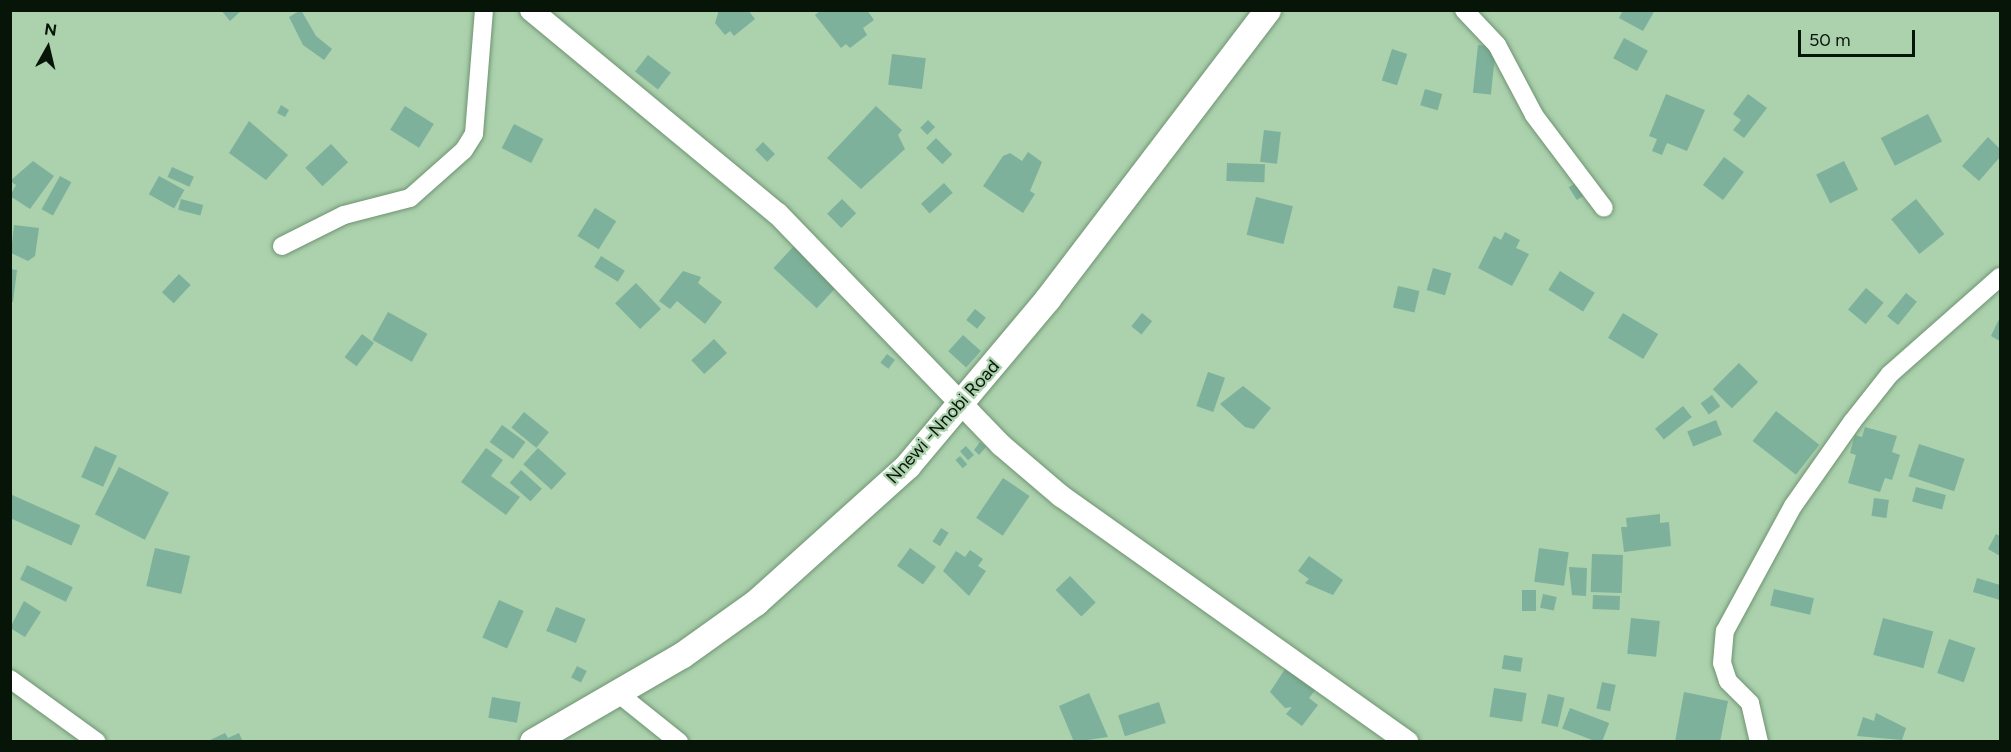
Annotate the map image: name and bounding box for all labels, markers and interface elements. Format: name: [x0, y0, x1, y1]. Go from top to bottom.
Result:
north arrow: [18, 18, 78, 78]
scale bar: [1801, 18, 1918, 56]
text: N: [43, 19, 58, 40]
text: 50 m: [1809, 29, 1851, 51]
street label: Nnewi -Nnobi Road: [882, 356, 1004, 488]

